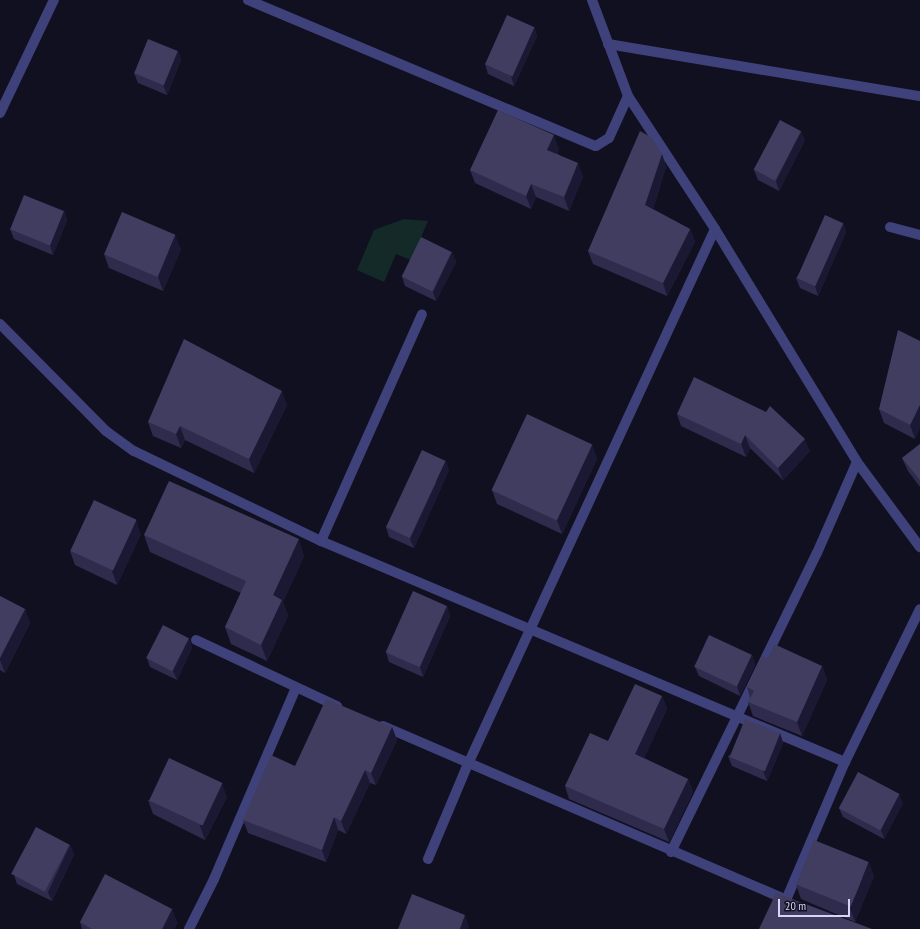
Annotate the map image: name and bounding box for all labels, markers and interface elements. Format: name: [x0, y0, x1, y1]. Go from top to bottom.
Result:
scale bar: [780, 891, 852, 917]
text: 20 m: [785, 898, 806, 913]

